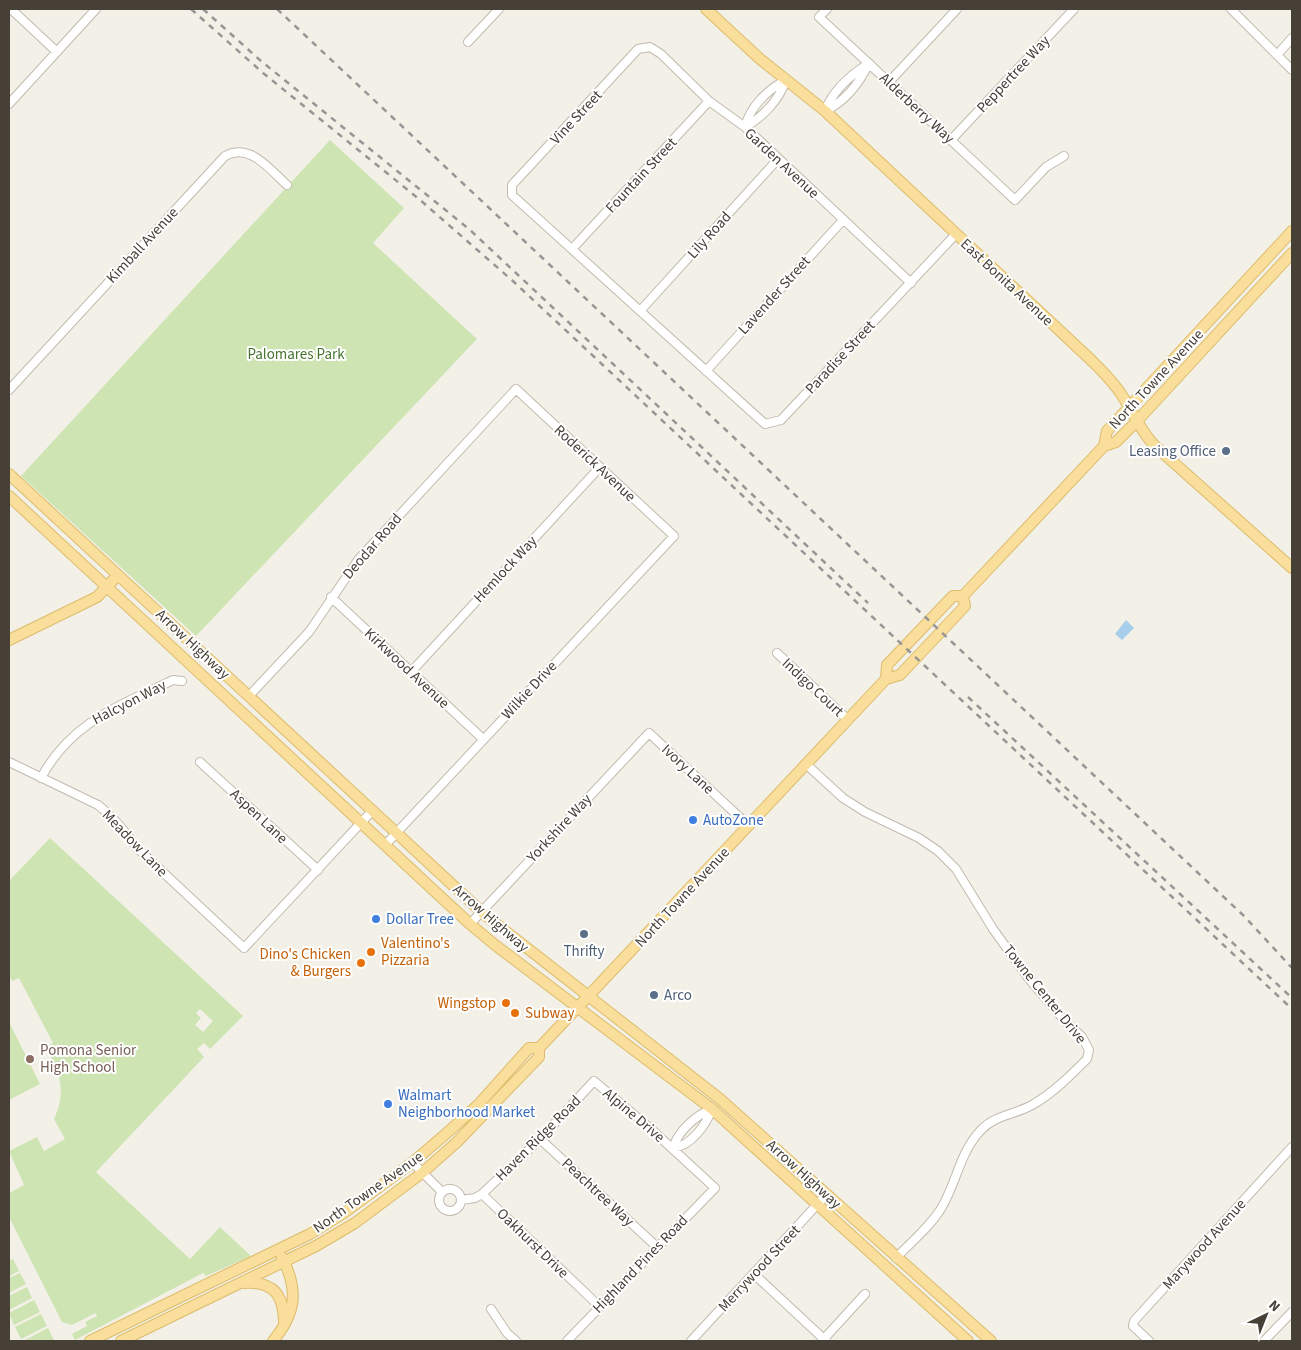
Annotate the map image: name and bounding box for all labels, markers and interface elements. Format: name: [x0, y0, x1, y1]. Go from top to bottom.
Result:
street label: Peppertree Way: [972, 31, 1055, 118]
street label: Alderberry Way: [875, 68, 959, 149]
street label: Vine Street: [546, 85, 607, 149]
street label: Garden Avenue: [740, 123, 824, 203]
street label: Fountain Street: [601, 133, 682, 218]
street label: Kimball Avenue: [101, 203, 183, 288]
street label: Lily Road: [682, 207, 736, 264]
street label: East Bonita Avenue: [956, 234, 1058, 331]
street label: Lavender Street: [733, 252, 815, 339]
street label: Paradise Street: [801, 316, 880, 399]
street label: North Towne Avenue: [1104, 325, 1208, 434]
park label: Palomares Park: [247, 344, 345, 365]
street label: Roderick Avenue: [549, 420, 640, 507]
place label: Leasing Office: [1129, 441, 1216, 462]
marker: Leasing Office: [1220, 445, 1232, 457]
street label: Deodar Road: [338, 509, 407, 584]
street label: Hemlock Way: [469, 531, 542, 608]
street label: Arrow Highway: [151, 604, 234, 684]
street label: Kirkwood Avenue: [359, 623, 454, 713]
street label: Indigo Court: [777, 653, 848, 722]
street label: Wilkie Drive: [497, 656, 562, 724]
street label: Halcyon Way: [89, 675, 170, 730]
street label: Ivory Lane: [657, 739, 719, 799]
street label: Aspen Lane: [225, 784, 292, 849]
street label: Yorkshire Way: [521, 789, 597, 868]
street label: Meadow Lane: [97, 805, 172, 882]
place label: AutoZone: [703, 810, 764, 831]
marker: AutoZone: [687, 814, 699, 826]
street label: North Towne Avenue: [630, 843, 734, 952]
street label: Arrow Highway: [448, 879, 533, 957]
place label: Dollar Tree: [386, 909, 454, 930]
marker: Dollar Tree: [370, 913, 382, 925]
marker: Thrifty: [578, 928, 590, 940]
place label: Valentino's Pizzaria: [381, 933, 450, 971]
street label: Towne Center Drive: [998, 940, 1091, 1048]
place label: Thrifty: [563, 941, 605, 962]
place label: Dino's Chicken & Burgers: [259, 944, 351, 982]
marker: Valentino's Pizzaria: [365, 946, 377, 958]
marker: Dino's Chicken & Burgers: [355, 957, 367, 969]
place label: Arco: [664, 985, 692, 1006]
marker: Arco: [648, 989, 660, 1001]
place label: Wingstop: [437, 993, 496, 1014]
marker: Wingstop: [500, 997, 512, 1009]
place label: Subway: [525, 1003, 575, 1024]
marker: Subway: [509, 1007, 521, 1019]
place label: Pomona Senior High School: [40, 1040, 137, 1078]
marker: Pomona Senior High School: [24, 1053, 36, 1065]
street label: Alpine Drive: [598, 1083, 669, 1148]
place label: Walmart Neighborhood Market: [398, 1085, 535, 1123]
street label: Haven Ridge Road: [491, 1091, 586, 1186]
marker: Walmart Neighborhood Market: [382, 1098, 394, 1110]
street label: Arrow Highway: [761, 1135, 846, 1214]
street label: North Towne Avenue: [309, 1147, 428, 1238]
street label: Peachtree Way: [557, 1153, 638, 1231]
street label: Marywood Avenue: [1158, 1194, 1251, 1294]
street label: Oakhurst Drive: [492, 1204, 573, 1283]
street label: Highland Pines Road: [588, 1211, 693, 1318]
street label: Merrywood Street: [713, 1220, 805, 1316]
north arrow: [1241, 1290, 1291, 1340]
text: N: [1264, 1296, 1284, 1317]

